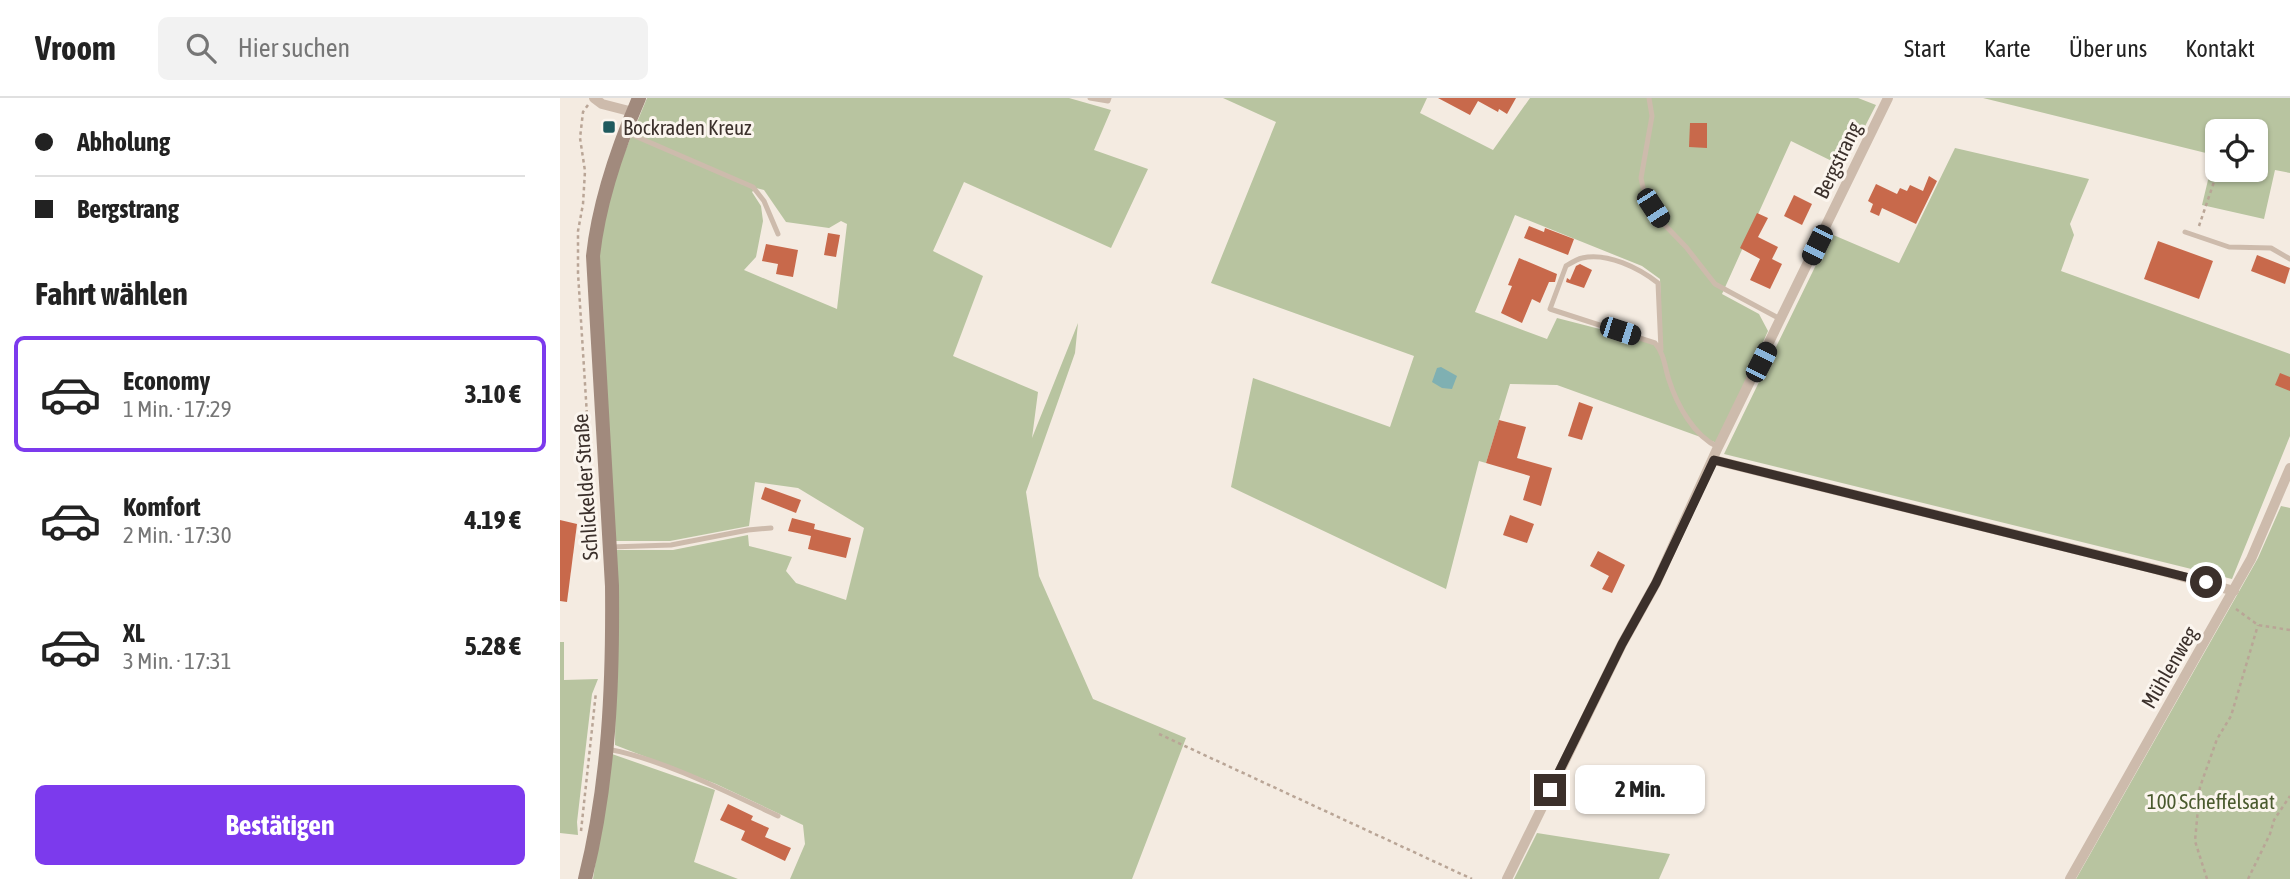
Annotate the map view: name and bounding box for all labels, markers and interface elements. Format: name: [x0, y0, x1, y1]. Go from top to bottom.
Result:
search box: [158, 17, 648, 80]
text: Vroom: [35, 29, 116, 67]
icon: search: [182, 29, 220, 67]
text: Hier suchen: [238, 33, 350, 63]
text: Start: [1904, 35, 1946, 62]
text: Karte: [1984, 35, 2031, 62]
text: Über uns: [2069, 35, 2147, 62]
text: Kontakt: [2185, 35, 2255, 62]
place label: Bockraden Kreuz: [623, 115, 752, 139]
street label: Bergstrang: [1808, 118, 1866, 202]
marker: Bockraden Kreuz: [601, 119, 617, 135]
map controls: [2205, 119, 2268, 182]
button: locate: [2205, 119, 2268, 182]
text: Abholung: [77, 127, 170, 157]
car: [1633, 185, 1674, 231]
text: Bergstrang: [77, 194, 179, 224]
car: [1799, 222, 1836, 268]
text: Fahrt wählen: [35, 275, 188, 312]
car: [1597, 315, 1644, 347]
car: [1743, 339, 1780, 385]
icon: car: [39, 363, 102, 426]
text: Economy: [123, 366, 210, 396]
text: 3.10 €: [464, 379, 521, 409]
text: 1 Min. · 17:29: [123, 396, 231, 422]
street label: Schlickelder Straße: [568, 413, 602, 561]
icon: car: [39, 489, 102, 552]
text: Komfort: [123, 492, 200, 522]
text: 4.19 €: [464, 505, 521, 535]
text: 2 Min. · 17:30: [123, 522, 231, 548]
route start: [2190, 566, 2222, 598]
icon: car: [39, 615, 102, 678]
text: XL: [123, 618, 145, 648]
street label: Mühlenweg: [2136, 622, 2202, 712]
text: 5.28 €: [464, 631, 521, 661]
text: 3 Min. · 17:31: [123, 648, 231, 674]
callout: 2 Min.: [1574, 766, 1704, 814]
route end: [1534, 774, 1566, 806]
text: 2 Min.: [1615, 776, 1665, 802]
button: Bestätigen: [35, 785, 525, 865]
park label: 100 Scheffelsaat: [2147, 789, 2275, 813]

